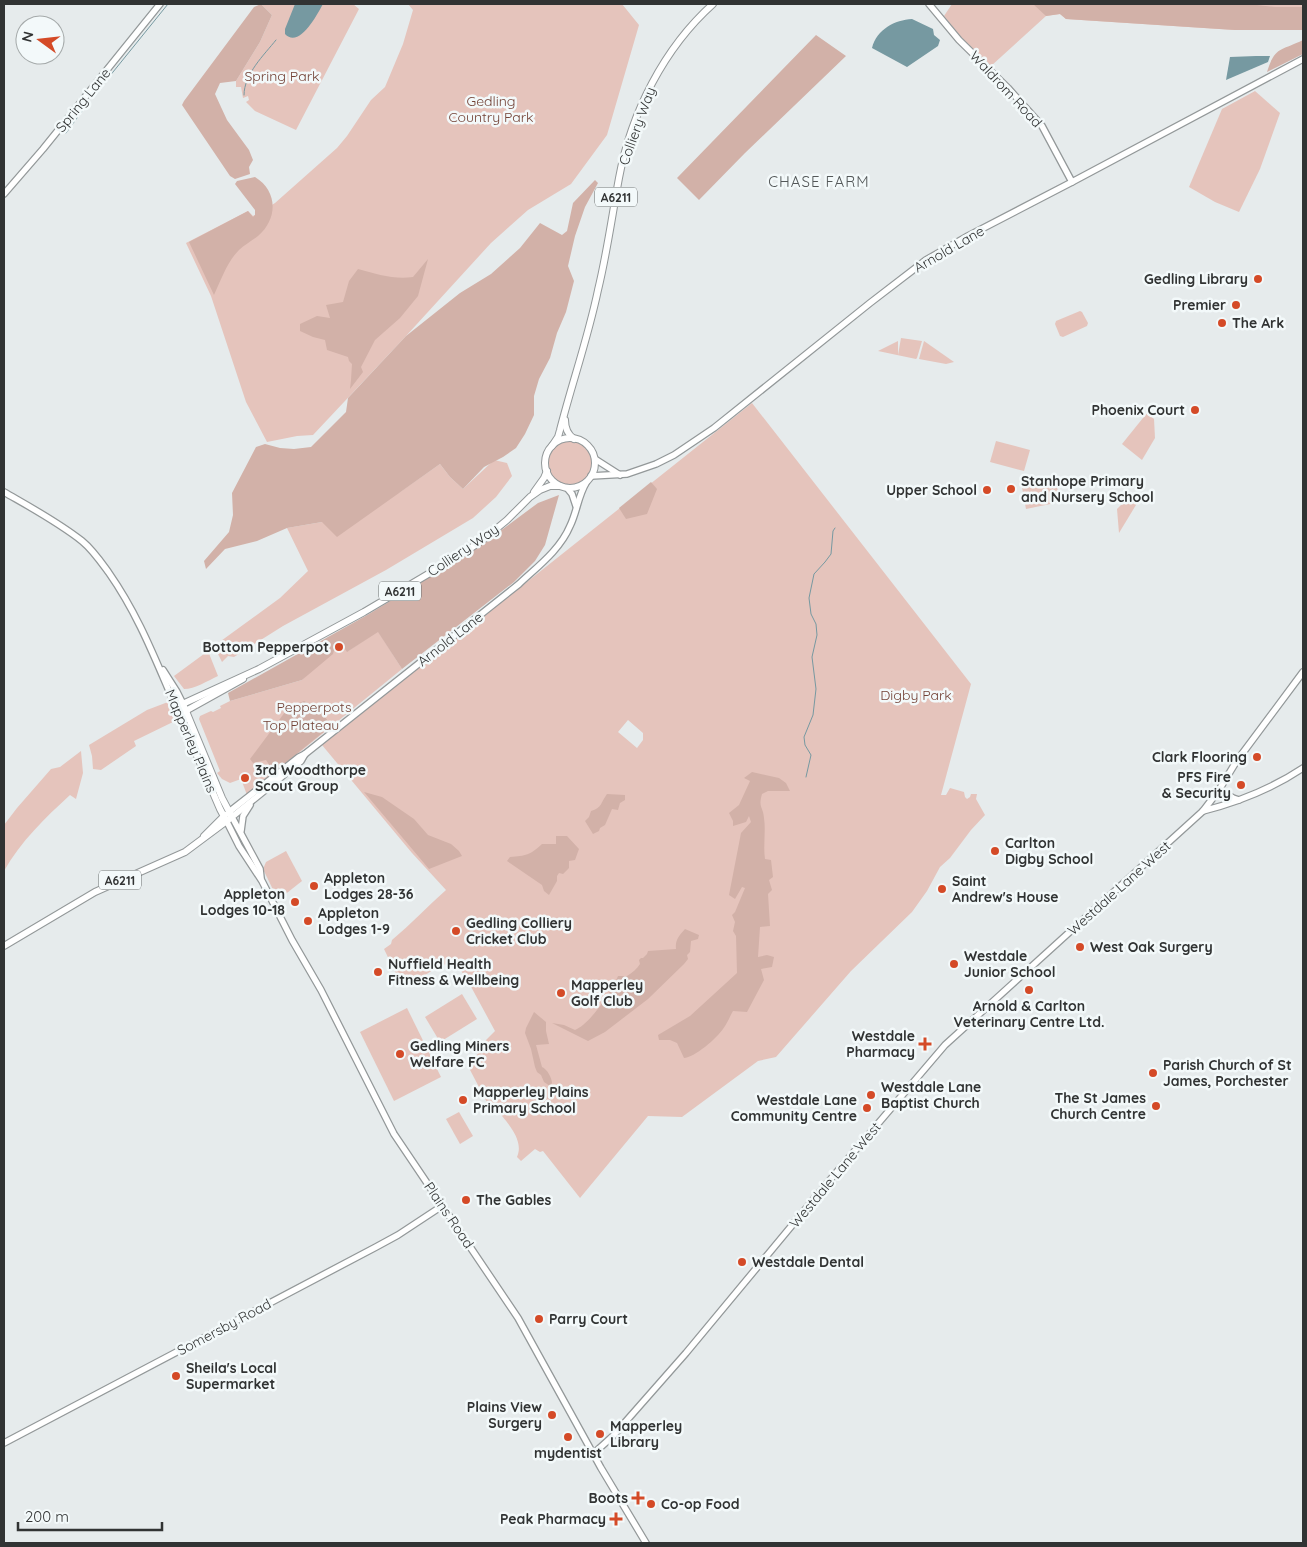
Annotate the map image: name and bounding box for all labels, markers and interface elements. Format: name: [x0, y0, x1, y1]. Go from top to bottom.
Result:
north arrow: [15, 15, 65, 65]
text: N: [17, 29, 37, 44]
street label: Waldrom Road: [966, 47, 1046, 131]
street label: Spring Lane: [52, 64, 114, 136]
park label: Spring Park: [244, 67, 320, 85]
street label: Colliery Way: [615, 84, 659, 168]
park label: Gedling Country Park: [448, 92, 534, 126]
district label: CHASE FARM: [768, 172, 870, 191]
road number: A6211: [595, 188, 637, 206]
street label: Arnold Lane: [911, 222, 987, 276]
place label: Gedling Library: [1144, 270, 1248, 288]
marker: Gedling Library: [1252, 273, 1264, 285]
place label: Premier: [1173, 296, 1226, 314]
marker: Premier: [1230, 299, 1242, 311]
place label: The Ark: [1232, 314, 1284, 332]
marker: The Ark: [1216, 317, 1228, 329]
place label: Phoenix Court: [1091, 401, 1185, 419]
marker: Phoenix Court: [1189, 404, 1201, 416]
place label: Stanhope Primary and Nursery School: [1021, 472, 1154, 506]
place label: Upper School: [886, 481, 977, 499]
marker: Stanhope Primary and Nursery School: [1005, 483, 1017, 495]
marker: Upper School: [981, 484, 993, 496]
street label: Colliery Way: [424, 520, 502, 580]
road number: A6211: [379, 582, 421, 600]
street label: Arnold Lane: [414, 608, 486, 670]
place label: Bottom Pepperpot: [202, 638, 329, 656]
marker: Bottom Pepperpot: [333, 641, 345, 653]
park label: Digby Park: [880, 686, 952, 704]
street label: Mapperley Plains: [161, 687, 221, 795]
park label: Pepperpots: [277, 698, 351, 716]
park label: Top Plateau: [263, 716, 339, 734]
place label: Clark Flooring: [1152, 748, 1247, 766]
marker: Clark Flooring: [1251, 751, 1263, 763]
place label: 3rd Woodthorpe Scout Group: [255, 761, 366, 795]
place label: PFS Fire & Security: [1162, 768, 1231, 802]
marker: 3rd Woodthorpe Scout Group: [239, 772, 251, 784]
marker: PFS Fire & Security: [1235, 779, 1247, 791]
place label: Carlton Digby School: [1005, 834, 1093, 868]
street label: Westdale Lane West: [1064, 837, 1174, 939]
marker: Carlton Digby School: [989, 845, 1001, 857]
place label: Appleton Lodges 28-36: [324, 869, 414, 903]
road number: A6211: [99, 870, 141, 890]
place label: Saint Andrew's House: [952, 872, 1059, 906]
marker: Appleton Lodges 28-36: [308, 880, 320, 892]
marker: Saint Andrew's House: [936, 883, 948, 895]
place label: Appleton Lodges 10-18: [200, 885, 285, 919]
marker: Appleton Lodges 10-18: [289, 896, 301, 908]
place label: Appleton Lodges 1-9: [318, 904, 390, 938]
place label: Gedling Colliery Cricket Club: [466, 914, 572, 948]
marker: Appleton Lodges 1-9: [302, 915, 314, 927]
marker: Gedling Colliery Cricket Club: [450, 925, 462, 937]
place label: West Oak Surgery: [1090, 938, 1213, 956]
marker: West Oak Surgery: [1074, 941, 1086, 953]
place label: Westdale Junior School: [964, 947, 1055, 981]
place label: Nuffield Health Fitness & Wellbeing: [388, 955, 519, 989]
marker: Westdale Junior School: [948, 958, 960, 970]
marker: Nuffield Health Fitness & Wellbeing: [372, 966, 384, 978]
place label: Mapperley Golf Club: [571, 976, 643, 1010]
marker: Arnold & Carlton Veterinary Centre Ltd.: [1023, 984, 1035, 996]
marker: Mapperley Golf Club: [555, 987, 567, 999]
place label: Arnold & Carlton Veterinary Centre Ltd.: [954, 997, 1104, 1031]
place label: Westdale Pharmacy: [846, 1027, 915, 1061]
place label: Gedling Miners Welfare FC: [410, 1037, 510, 1071]
marker: Westdale Pharmacy: [919, 1038, 931, 1050]
marker: Gedling Miners Welfare FC: [394, 1048, 406, 1060]
place label: Parish Church of St James, Porchester: [1163, 1056, 1292, 1090]
marker: Parish Church of St James, Porchester: [1147, 1067, 1159, 1079]
place label: Westdale Lane Baptist Church: [881, 1078, 981, 1112]
place label: Mapperley Plains Primary School: [473, 1083, 589, 1117]
marker: Westdale Lane Baptist Church: [865, 1089, 877, 1101]
place label: The St James Church Centre: [1050, 1089, 1146, 1123]
place label: Westdale Lane Community Centre: [731, 1091, 857, 1125]
marker: Mapperley Plains Primary School: [457, 1094, 469, 1106]
marker: The St James Church Centre: [1150, 1100, 1162, 1112]
marker: Westdale Lane Community Centre: [861, 1102, 873, 1114]
street label: Westdale Lane West: [786, 1118, 885, 1232]
street label: Plains Road: [420, 1178, 478, 1252]
place label: The Gables: [476, 1191, 552, 1209]
marker: The Gables: [460, 1194, 472, 1206]
place label: Westdale Dental: [752, 1253, 864, 1271]
marker: Westdale Dental: [736, 1256, 748, 1268]
street label: Somersby Road: [174, 1295, 274, 1359]
place label: Parry Court: [549, 1310, 628, 1328]
marker: Parry Court: [533, 1313, 545, 1325]
place label: Sheila's Local Supermarket: [186, 1359, 277, 1393]
marker: Sheila's Local Supermarket: [170, 1370, 182, 1382]
place label: Plains View Surgery: [467, 1398, 542, 1432]
marker: Plains View Surgery: [546, 1409, 558, 1421]
place label: Mapperley Library: [610, 1417, 682, 1451]
marker: Mapperley Library: [594, 1428, 606, 1440]
marker: mydentist: [562, 1431, 574, 1443]
place label: mydentist: [534, 1444, 602, 1462]
place label: Boots: [589, 1489, 628, 1507]
marker: Boots: [632, 1492, 644, 1504]
place label: Co-op Food: [661, 1495, 739, 1513]
marker: Co-op Food: [645, 1498, 657, 1510]
scale bar: [18, 1500, 161, 1532]
text: 200 m: [25, 1507, 69, 1526]
place label: Peak Pharmacy: [500, 1510, 606, 1528]
marker: Peak Pharmacy: [610, 1513, 622, 1525]

